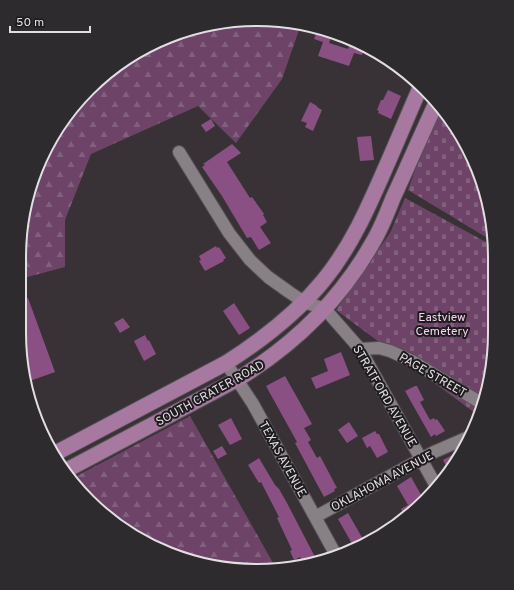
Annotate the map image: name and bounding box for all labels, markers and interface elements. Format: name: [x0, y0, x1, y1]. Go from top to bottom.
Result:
scale bar: [10, 8, 90, 34]
text: 50 m: [16, 15, 44, 31]
park label: Eastview Cemetery: [415, 310, 469, 340]
street label: STRATFORD AVENUE: [348, 343, 420, 450]
street label: PAGE STREET: [396, 350, 469, 402]
street label: SOUTH CRATER ROAD: [153, 357, 268, 430]
street label: TEXAS AVENUE: [255, 419, 310, 500]
street label: OKLAHOMA AVENUE: [329, 448, 436, 516]

